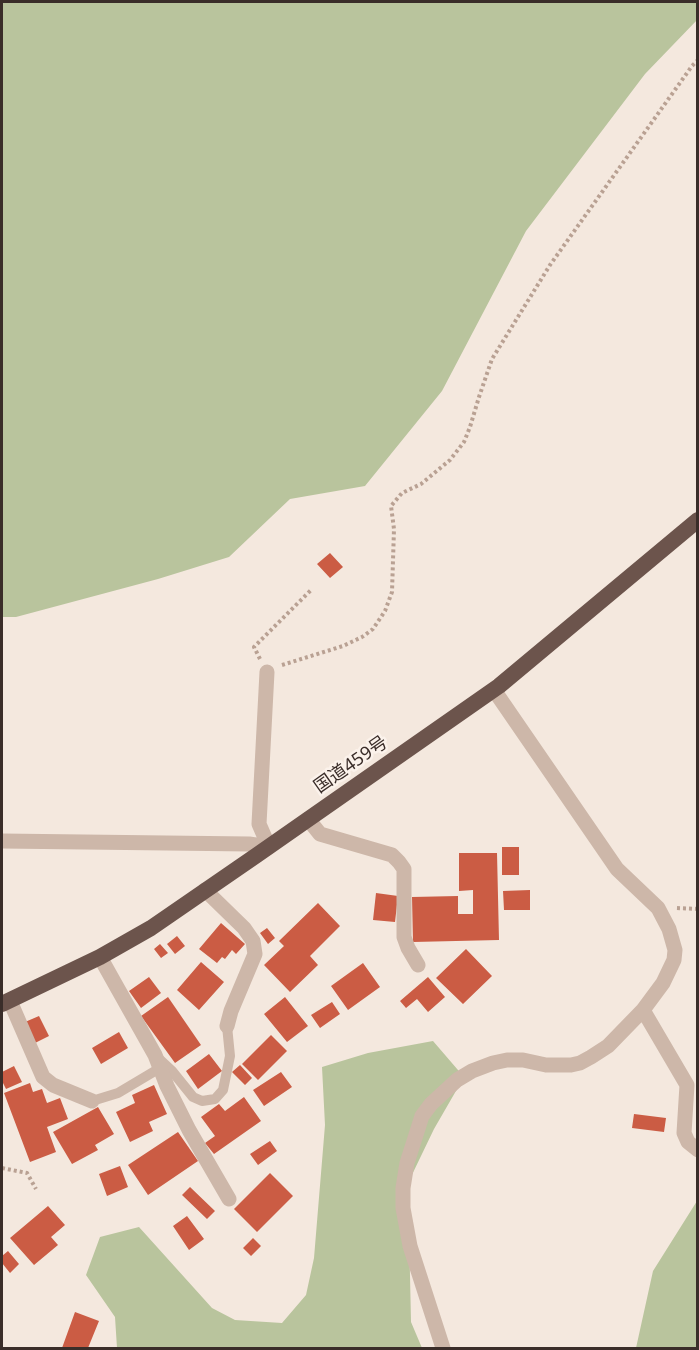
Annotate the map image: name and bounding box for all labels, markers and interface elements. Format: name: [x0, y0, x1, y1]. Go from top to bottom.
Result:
street label: 国道459号: [310, 732, 392, 798]

